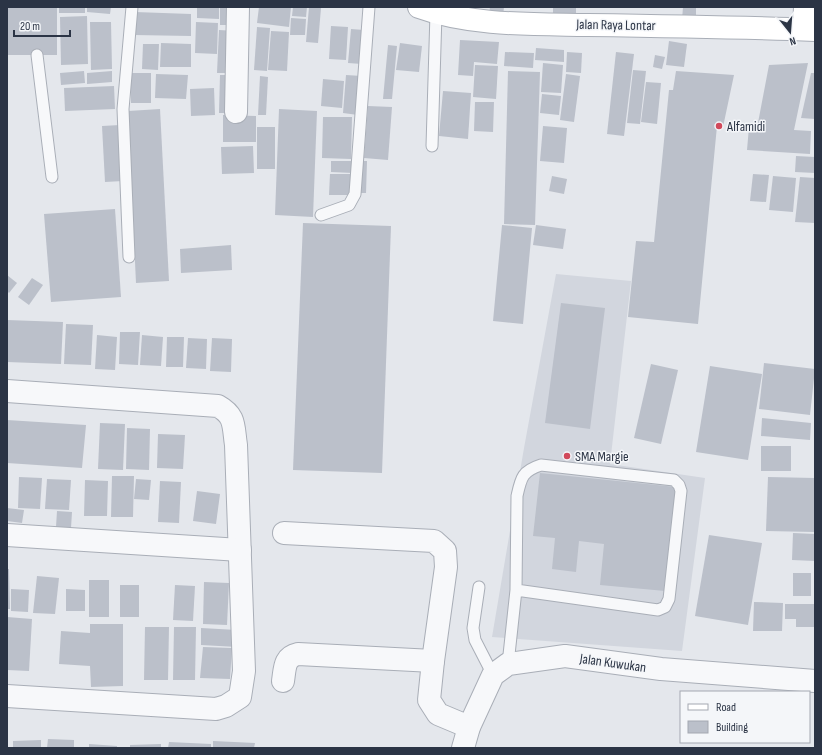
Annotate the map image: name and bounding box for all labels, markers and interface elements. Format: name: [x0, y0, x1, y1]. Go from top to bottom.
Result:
scale bar: [14, 12, 70, 38]
north arrow: [770, 12, 810, 52]
street label: Jalan Raya Lontar: [575, 16, 656, 34]
text: 20 m: [20, 19, 40, 34]
text: N: [788, 34, 797, 48]
place label: Alfamidi: [726, 118, 765, 135]
marker: Alfamidi: [714, 121, 724, 131]
place label: SMA Margie: [575, 448, 629, 465]
marker: SMA Margie: [562, 451, 572, 461]
street label: Jalan Kuwukan: [578, 650, 647, 676]
legend: [680, 691, 810, 743]
text: Road: [716, 700, 736, 715]
text: Building: [716, 720, 748, 735]

